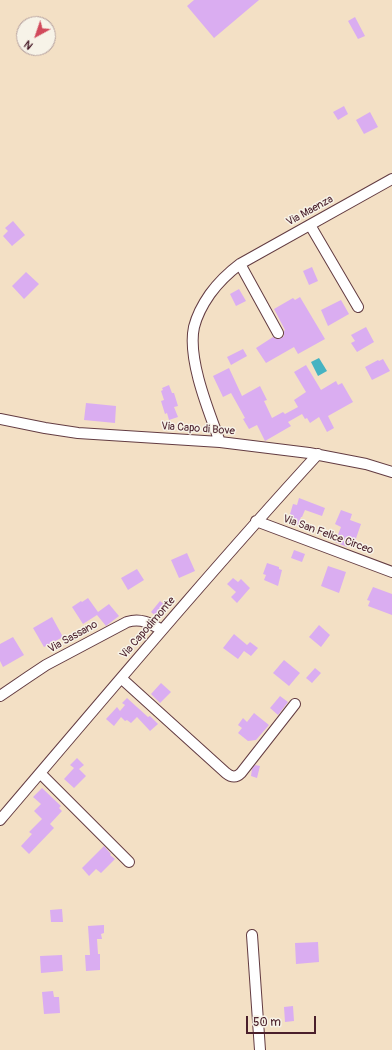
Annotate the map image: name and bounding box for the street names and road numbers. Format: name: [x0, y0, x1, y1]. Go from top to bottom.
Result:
street label: Via Maenza: [284, 193, 336, 229]
street label: Via Capo di Bove: [161, 420, 235, 438]
street label: Via San Felice Circeo: [281, 513, 375, 557]
street label: Via Capodimonte: [118, 594, 178, 662]
street label: Via Sassano: [46, 618, 100, 656]

